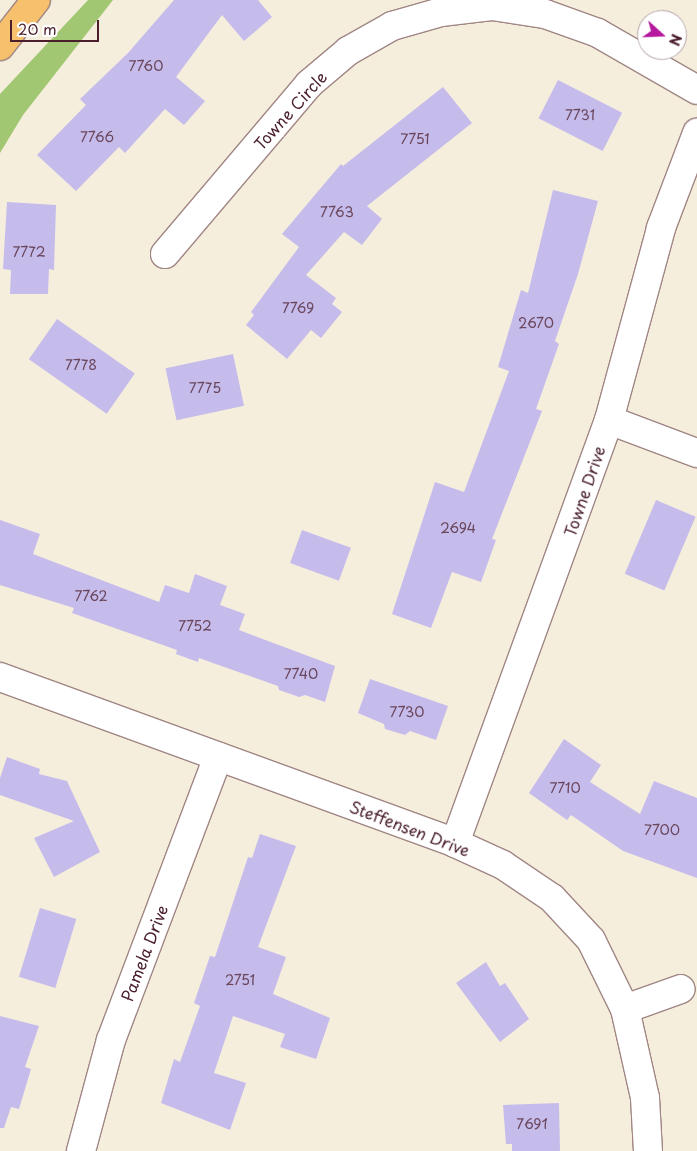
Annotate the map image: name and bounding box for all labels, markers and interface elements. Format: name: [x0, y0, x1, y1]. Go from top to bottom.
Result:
scale bar: [12, 10, 101, 42]
north arrow: [637, 10, 687, 60]
text: 20 m: [18, 17, 57, 40]
text: N: [664, 31, 687, 49]
house number: 7760: [129, 58, 163, 74]
street label: Towne Circle: [250, 67, 330, 153]
house number: 7731: [565, 107, 595, 123]
house number: 7766: [80, 129, 114, 145]
house number: 7751: [400, 131, 430, 147]
house number: 7763: [320, 204, 354, 220]
house number: 7772: [12, 244, 46, 260]
house number: 7769: [282, 300, 314, 316]
house number: 2670: [518, 315, 554, 331]
house number: 7778: [65, 357, 97, 373]
house number: 7775: [189, 380, 221, 396]
street label: Towne Drive: [560, 444, 608, 538]
house number: 2694: [440, 520, 476, 536]
house number: 7762: [74, 588, 108, 604]
house number: 7752: [178, 618, 212, 634]
house number: 7740: [284, 666, 318, 682]
house number: 7730: [390, 704, 424, 720]
house number: 7710: [549, 780, 581, 796]
street label: Steffensen Drive: [347, 796, 473, 860]
house number: 7700: [644, 822, 680, 838]
street label: Pamela Drive: [117, 902, 171, 1004]
house number: 2751: [225, 972, 255, 988]
house number: 7691: [516, 1116, 548, 1132]

